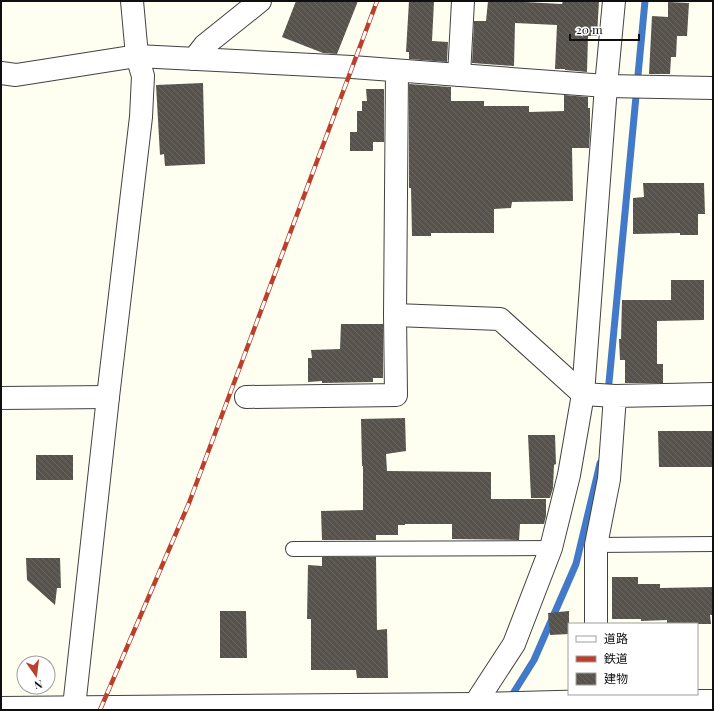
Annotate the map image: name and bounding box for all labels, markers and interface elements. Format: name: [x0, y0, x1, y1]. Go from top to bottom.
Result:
scale bar: [570, 16, 639, 42]
text: 20 m: [576, 21, 603, 37]
legend: [568, 623, 698, 695]
text: 道路: [604, 630, 628, 646]
text: 鉄道: [604, 650, 628, 666]
north arrow: [16, 655, 56, 695]
text: 建物: [604, 670, 628, 686]
text: N: [33, 677, 44, 693]

